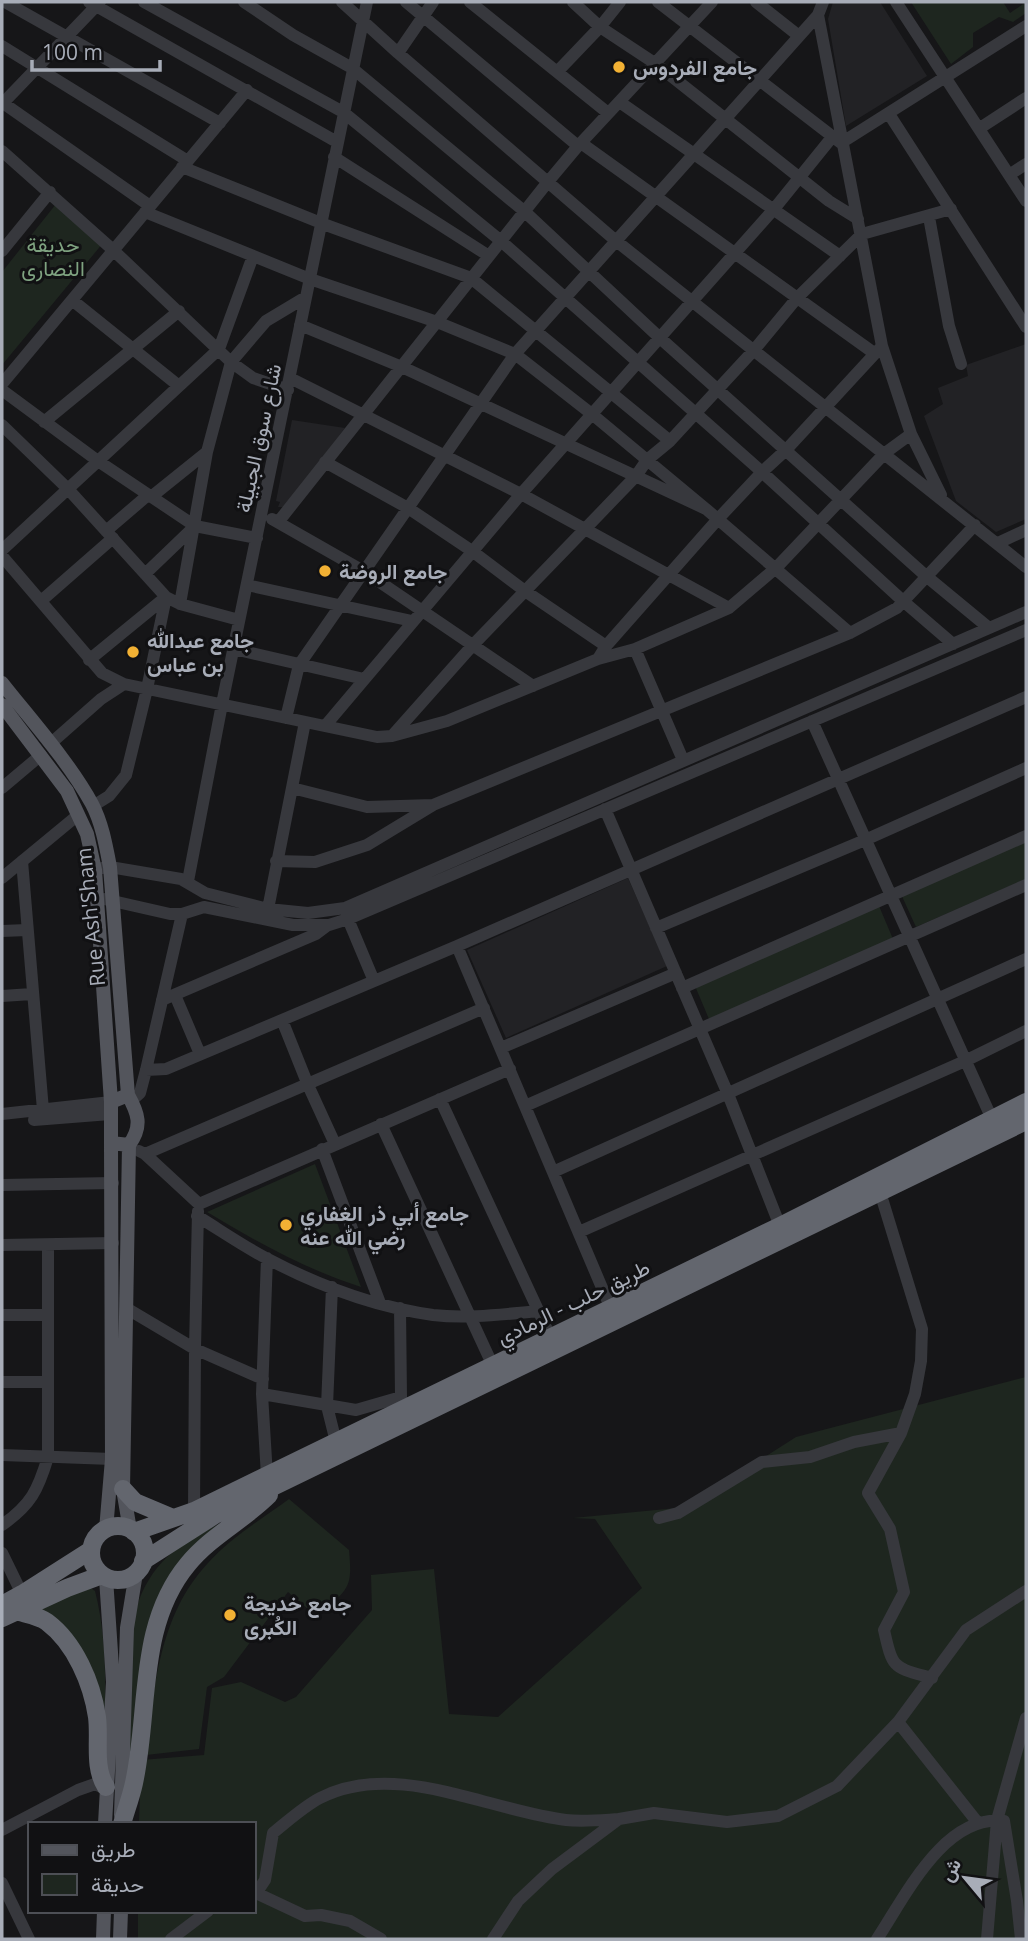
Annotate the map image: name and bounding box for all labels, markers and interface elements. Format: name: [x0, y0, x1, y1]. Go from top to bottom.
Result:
scale bar: [32, 28, 159, 72]
text: 100 m: [42, 38, 103, 66]
place label: جامع الفردوس: [633, 53, 757, 82]
marker: جامع الفردوس: [611, 59, 627, 75]
park label: حديقة النصارى: [21, 230, 85, 282]
street label: شارع سوق الجبيلة: [229, 361, 288, 515]
place label: جامع الروضة: [339, 557, 447, 586]
marker: جامع الروضة: [317, 563, 333, 579]
place label: جامع عبدالله بن عباس: [147, 626, 254, 678]
marker: جامع عبدالله بن عباس: [125, 644, 141, 660]
street label: Rue Ash'Sham: [69, 846, 111, 988]
place label: جامع أبي ذر الغفاري رضي الله عنه: [300, 1199, 469, 1255]
marker: جامع أبي ذر الغفاري رضي الله عنه: [278, 1217, 294, 1233]
street label: طريق حلب - الرمادي: [492, 1253, 656, 1355]
place label: جامع خديجة الكُبرى: [244, 1589, 352, 1641]
marker: جامع خديجة الكُبرى: [222, 1607, 238, 1623]
legend: [28, 1822, 256, 1913]
text: طريق: [91, 1835, 136, 1863]
north arrow: [930, 1843, 1000, 1913]
text: ش: [933, 1853, 967, 1886]
text: حديقة: [91, 1870, 144, 1898]

